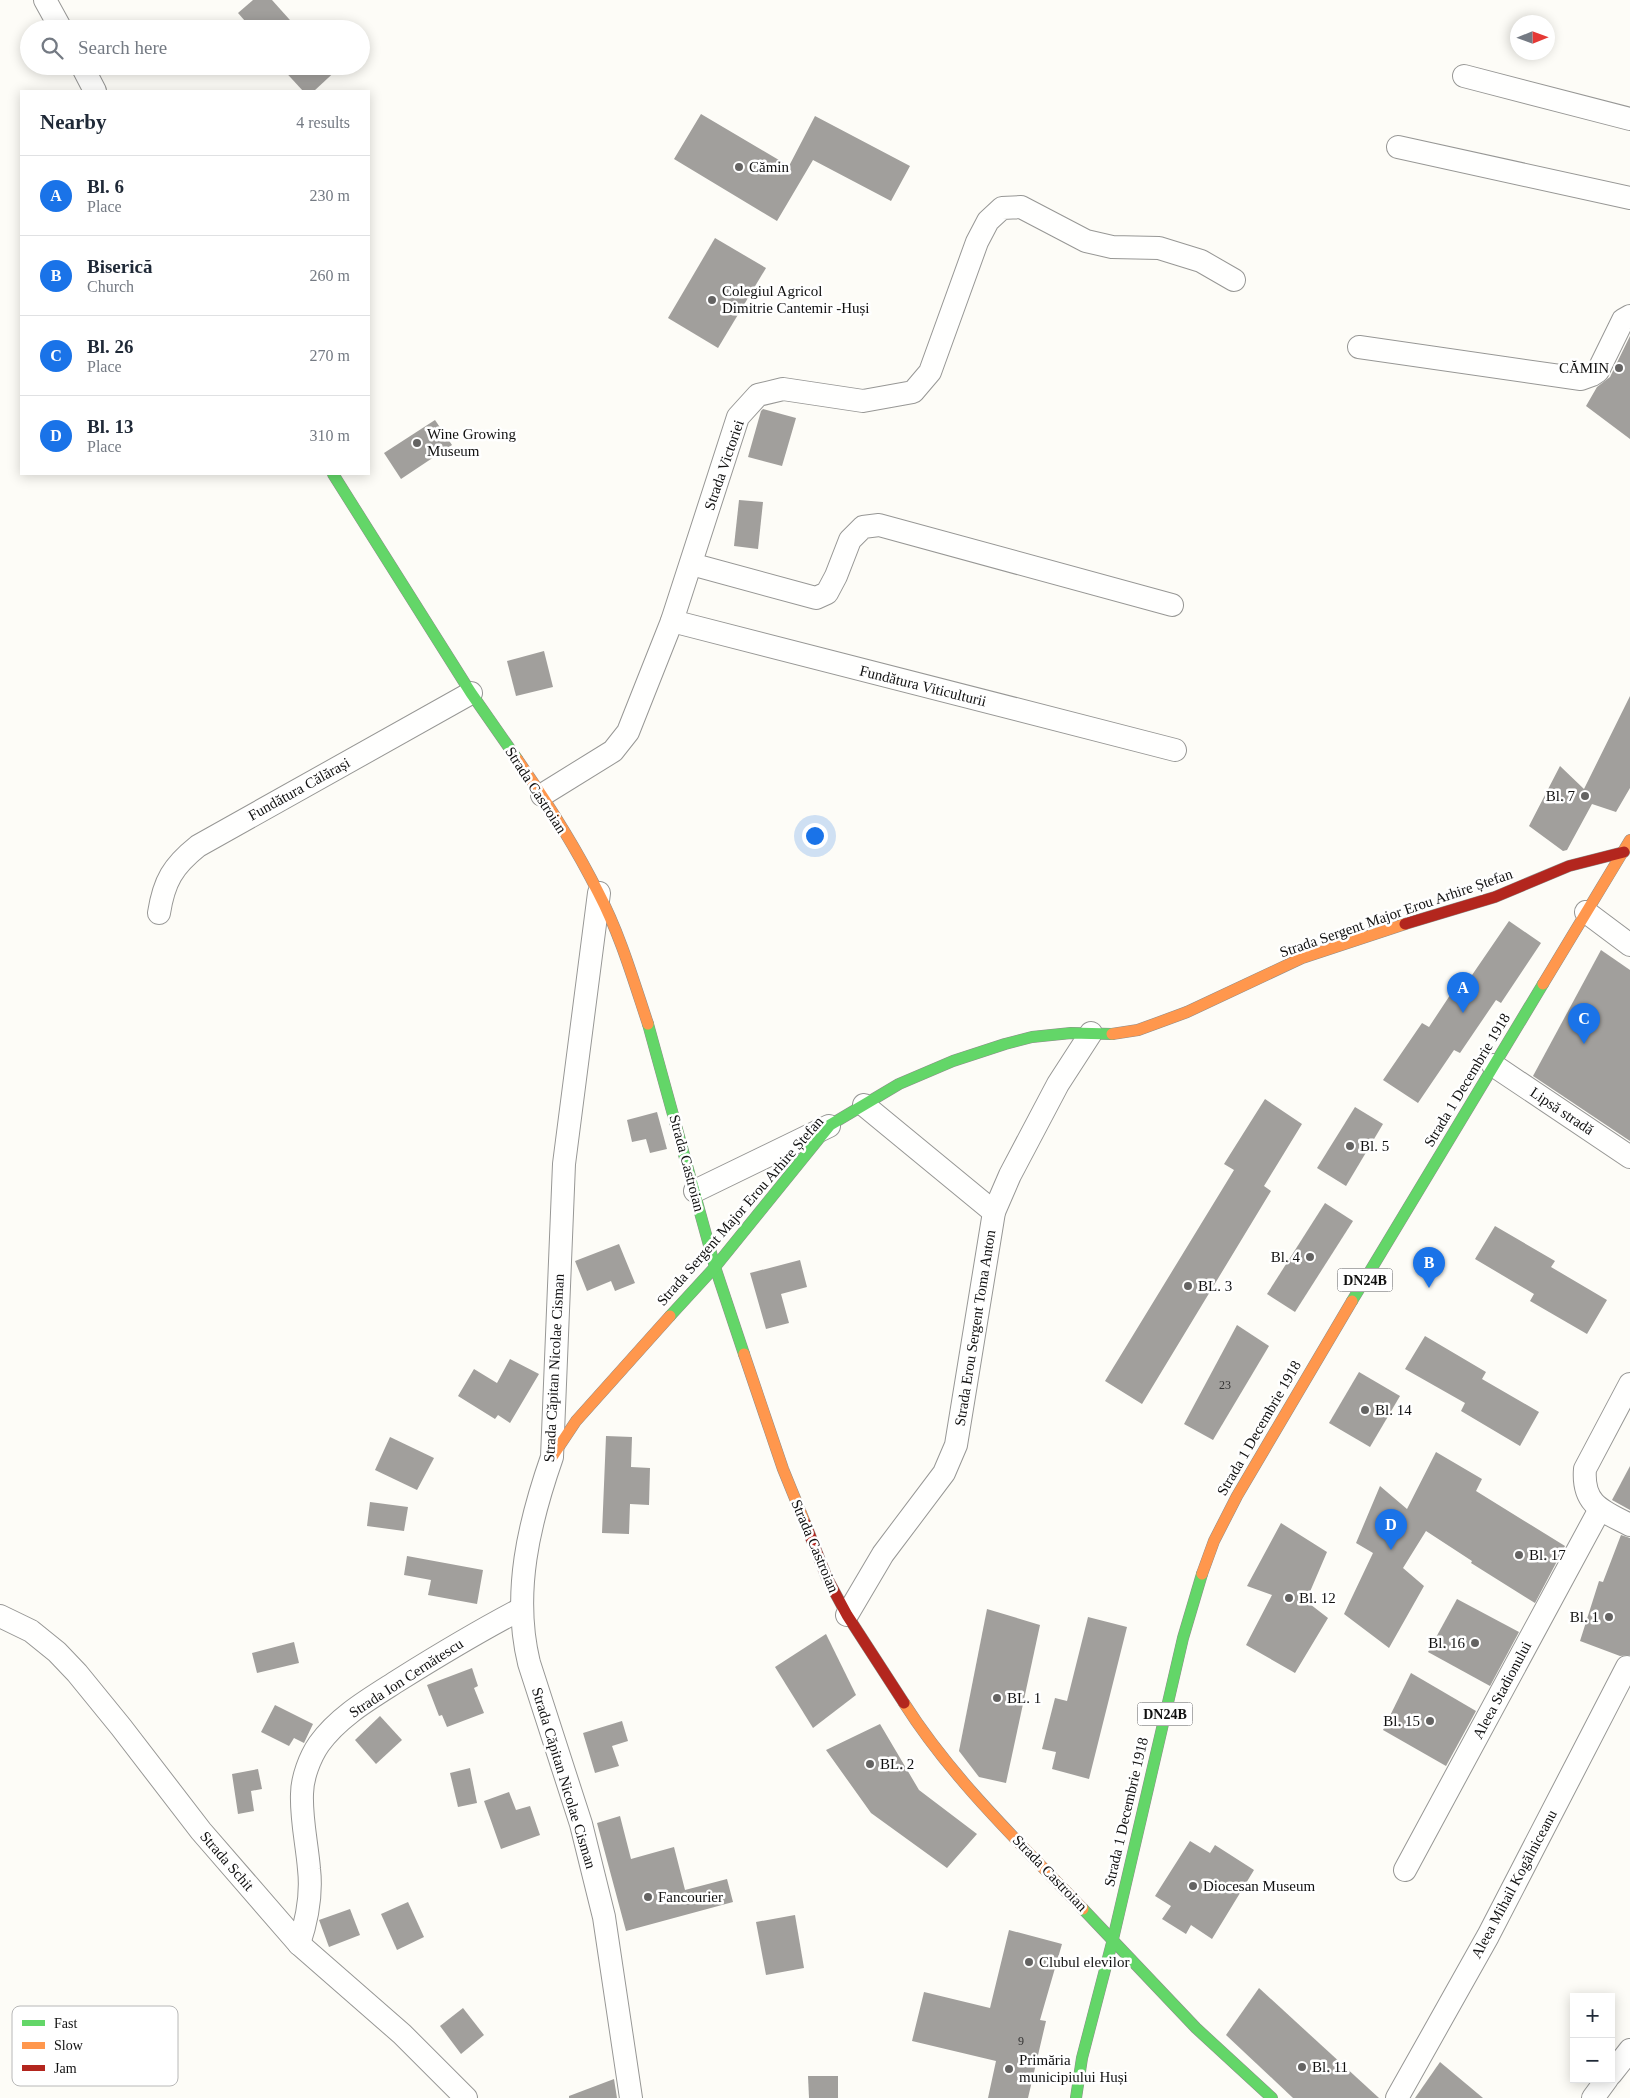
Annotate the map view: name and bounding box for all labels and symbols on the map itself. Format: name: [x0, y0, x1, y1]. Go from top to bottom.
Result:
north arrow: [1510, 15, 1555, 60]
place label: Cămin: [749, 159, 789, 175]
marker: Cămin: [733, 161, 745, 173]
place label: Colegiul Agricol Dimitrie Cantemir -Huși: [722, 283, 869, 317]
marker: Colegiul Agricol Dimitrie Cantemir -Huși: [706, 294, 718, 306]
place label: CĂMIN: [1559, 360, 1609, 376]
marker: CĂMIN: [1613, 362, 1625, 374]
street label: Strada Victoriei: [701, 418, 747, 512]
place label: Wine Growing Museum: [427, 426, 516, 459]
marker: Wine Growing Museum: [411, 437, 423, 449]
street label: Fundătura Viticulturii: [858, 663, 988, 709]
street label: Strada Castroian: [502, 744, 570, 837]
street label: Fundătura Călărași: [245, 754, 353, 824]
place label: Bl. 7: [1546, 788, 1575, 804]
marker: Bl. 7: [1579, 790, 1591, 802]
your location: [802, 823, 828, 849]
street label: Strada Sergent Major Erou Arhire Ștefan: [1278, 865, 1515, 961]
pin: A: [1447, 972, 1479, 1013]
pin: C: [1568, 1003, 1600, 1044]
street label: Strada 1 Decembrie 1918: [1421, 1010, 1513, 1150]
street label: Lipsă stradă: [1527, 1084, 1597, 1138]
street label: Strada Sergent Major Erou Arhire Ștefan: [654, 1113, 828, 1309]
street label: Strada Castroian: [666, 1113, 708, 1214]
place label: Bl. 5: [1360, 1138, 1389, 1154]
marker: Bl. 5: [1344, 1140, 1356, 1152]
street label: Strada Erou Sergent Toma Anton: [952, 1228, 998, 1427]
pin: B: [1413, 1247, 1445, 1288]
place label: Bl. 4: [1271, 1249, 1300, 1265]
marker: Bl. 4: [1304, 1251, 1316, 1263]
road number: DN24B: [1338, 1268, 1392, 1292]
street label: Strada Căpitan Nicolae Cisman: [541, 1273, 567, 1463]
place label: BL. 3: [1198, 1278, 1232, 1294]
marker: BL. 3: [1182, 1280, 1194, 1292]
street label: Strada 1 Decembrie 1918: [1214, 1358, 1304, 1498]
house number: 23: [1219, 1378, 1231, 1392]
place label: Bl. 14: [1375, 1402, 1412, 1418]
marker: Bl. 14: [1359, 1404, 1371, 1416]
street label: Strada Castroian: [788, 1497, 842, 1595]
pin: D: [1375, 1509, 1407, 1550]
place label: Bl. 17: [1529, 1547, 1566, 1563]
marker: Bl. 17: [1513, 1549, 1525, 1561]
place label: Bl. 12: [1299, 1590, 1336, 1606]
marker: Bl. 12: [1283, 1592, 1295, 1604]
place label: Bl. 1: [1570, 1609, 1599, 1625]
marker: Bl. 1: [1603, 1611, 1615, 1623]
street label: Strada Ion Cernătescu: [346, 1635, 466, 1721]
place label: Bl. 16: [1428, 1635, 1465, 1651]
marker: Bl. 16: [1469, 1637, 1481, 1649]
street label: Aleea Stadionului: [1470, 1639, 1534, 1741]
street label: Strada Căpitan Nicolae Cisman: [529, 1685, 599, 1871]
place label: BL. 1: [1007, 1690, 1041, 1706]
marker: BL. 1: [991, 1692, 1003, 1704]
road number: DN24B: [1138, 1702, 1192, 1726]
place label: Bl. 15: [1383, 1713, 1420, 1729]
marker: Bl. 15: [1424, 1715, 1436, 1727]
street label: Strada 1 Decembrie 1918: [1101, 1736, 1151, 1888]
place label: BL. 2: [880, 1756, 914, 1772]
marker: BL. 2: [864, 1758, 876, 1770]
street label: Aleea Mihail Kogălniceanu: [1468, 1807, 1560, 1961]
street label: Strada Schit: [197, 1828, 257, 1894]
street label: Strada Castroian: [1010, 1832, 1091, 1915]
place label: Diocesan Museum: [1203, 1878, 1315, 1894]
marker: Diocesan Museum: [1187, 1880, 1199, 1892]
place label: Fancourier: [658, 1889, 723, 1905]
marker: Fancourier: [642, 1891, 654, 1903]
place label: Clubul elevilor: [1039, 1954, 1129, 1970]
marker: Clubul elevilor: [1023, 1956, 1035, 1968]
legend: [12, 2006, 178, 2086]
text: Fast: [54, 2016, 77, 2031]
house number: 9: [1018, 2034, 1024, 2048]
text: Slow: [54, 2038, 84, 2053]
place label: Primăria municipiului Huși: [1019, 2052, 1128, 2086]
place label: Bl. 11: [1312, 2059, 1348, 2075]
text: Jam: [54, 2061, 77, 2076]
marker: Bl. 11: [1296, 2061, 1308, 2073]
marker: Primăria municipiului Huși: [1003, 2063, 1015, 2075]

